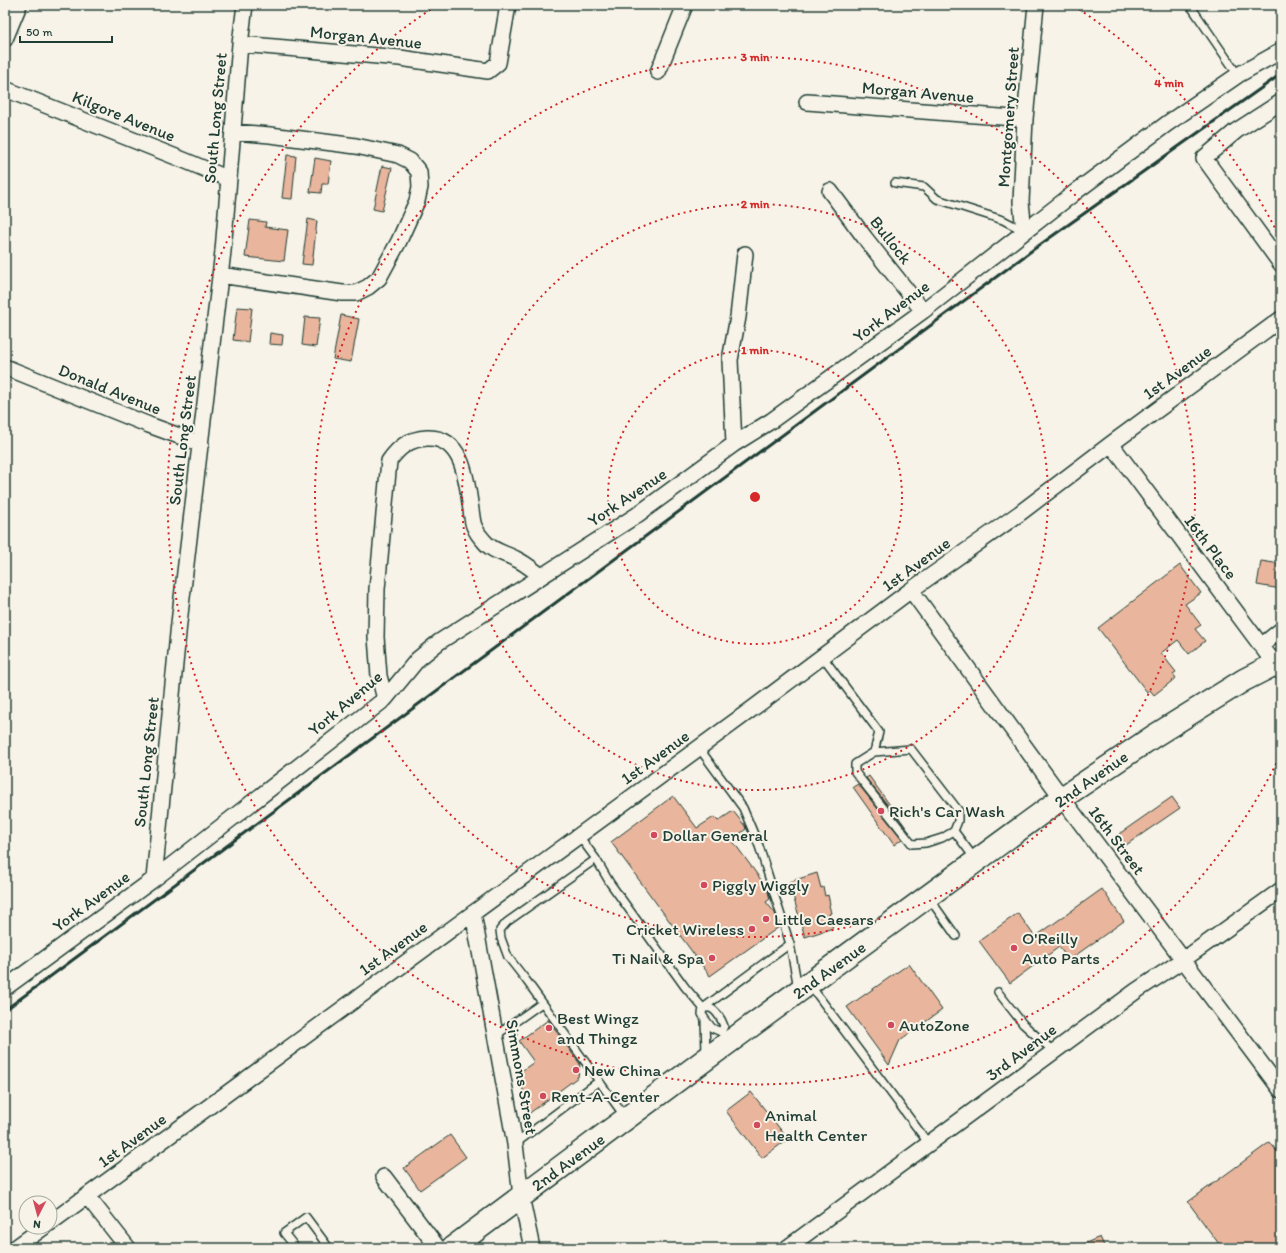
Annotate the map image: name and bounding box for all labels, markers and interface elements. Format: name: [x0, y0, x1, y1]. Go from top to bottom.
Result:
scale bar: [20, 18, 112, 44]
street label: Morgan Avenue: [309, 21, 423, 53]
text: 50 m: [26, 25, 52, 39]
street label: Montgomery Street: [993, 46, 1023, 188]
text: 3 min: [741, 50, 770, 64]
street label: South Long Street: [199, 52, 231, 184]
text: 4 min: [1154, 76, 1184, 90]
street label: Morgan Avenue: [861, 77, 975, 107]
street label: Kilgore Avenue: [70, 86, 178, 146]
text: 2 min: [741, 197, 770, 211]
street label: Bullock: [866, 212, 916, 268]
street label: York Avenue: [849, 276, 933, 346]
street label: 1st Avenue: [1139, 341, 1215, 403]
text: 1 min: [741, 343, 770, 357]
street label: Donald Avenue: [56, 359, 164, 419]
street label: South Long Street: [164, 374, 200, 506]
street label: York Avenue: [584, 463, 670, 531]
centre of rings: [748, 490, 762, 504]
street label: 16th Place: [1180, 511, 1242, 583]
street label: 1st Avenue: [878, 533, 954, 595]
street label: York Avenue: [304, 666, 386, 740]
street label: South Long Street: [129, 696, 163, 828]
street label: 1st Avenue: [617, 726, 693, 788]
street label: 2nd Avenue: [1050, 746, 1132, 812]
place label: Rich's Car Wash: [889, 801, 1005, 821]
street label: 16th Street: [1085, 802, 1150, 879]
marker: Rich's Car Wash: [876, 806, 886, 816]
place label: Dollar General: [662, 825, 768, 845]
marker: Dollar General: [649, 830, 659, 840]
street label: York Avenue: [49, 866, 133, 936]
place label: Piggly Wiggly: [712, 875, 809, 895]
marker: Piggly Wiggly: [699, 880, 709, 890]
place label: Little Caesars: [774, 909, 874, 929]
marker: Little Caesars: [761, 914, 771, 924]
street label: 1st Avenue: [355, 917, 431, 979]
place label: Cricket Wireless: [626, 919, 744, 939]
marker: Cricket Wireless: [747, 924, 757, 934]
place label: O'Reilly Auto Parts: [1022, 928, 1100, 968]
street label: 2nd Avenue: [789, 937, 869, 1003]
marker: O'Reilly Auto Parts: [1009, 943, 1019, 953]
place label: Ti Nail & Spa: [612, 948, 704, 968]
marker: Ti Nail & Spa: [707, 953, 717, 963]
place label: Best Wingz and Thingz: [557, 1008, 639, 1048]
place label: AutoZone: [899, 1015, 970, 1035]
street label: Simmons Street: [502, 1018, 542, 1136]
street label: 3rd Avenue: [982, 1019, 1060, 1085]
marker: AutoZone: [886, 1020, 896, 1030]
marker: Best Wingz and Thingz: [544, 1023, 554, 1033]
place label: New China: [584, 1060, 662, 1080]
marker: New China: [571, 1065, 581, 1075]
place label: Rent-A-Center: [551, 1086, 660, 1106]
marker: Rent-A-Center: [538, 1091, 548, 1101]
place label: Animal Health Center: [765, 1105, 867, 1145]
street label: 1st Avenue: [94, 1109, 170, 1171]
marker: Animal Health Center: [752, 1120, 762, 1130]
street label: 2nd Avenue: [528, 1129, 608, 1195]
north arrow: [18, 1195, 58, 1235]
text: N: [33, 1218, 41, 1231]

